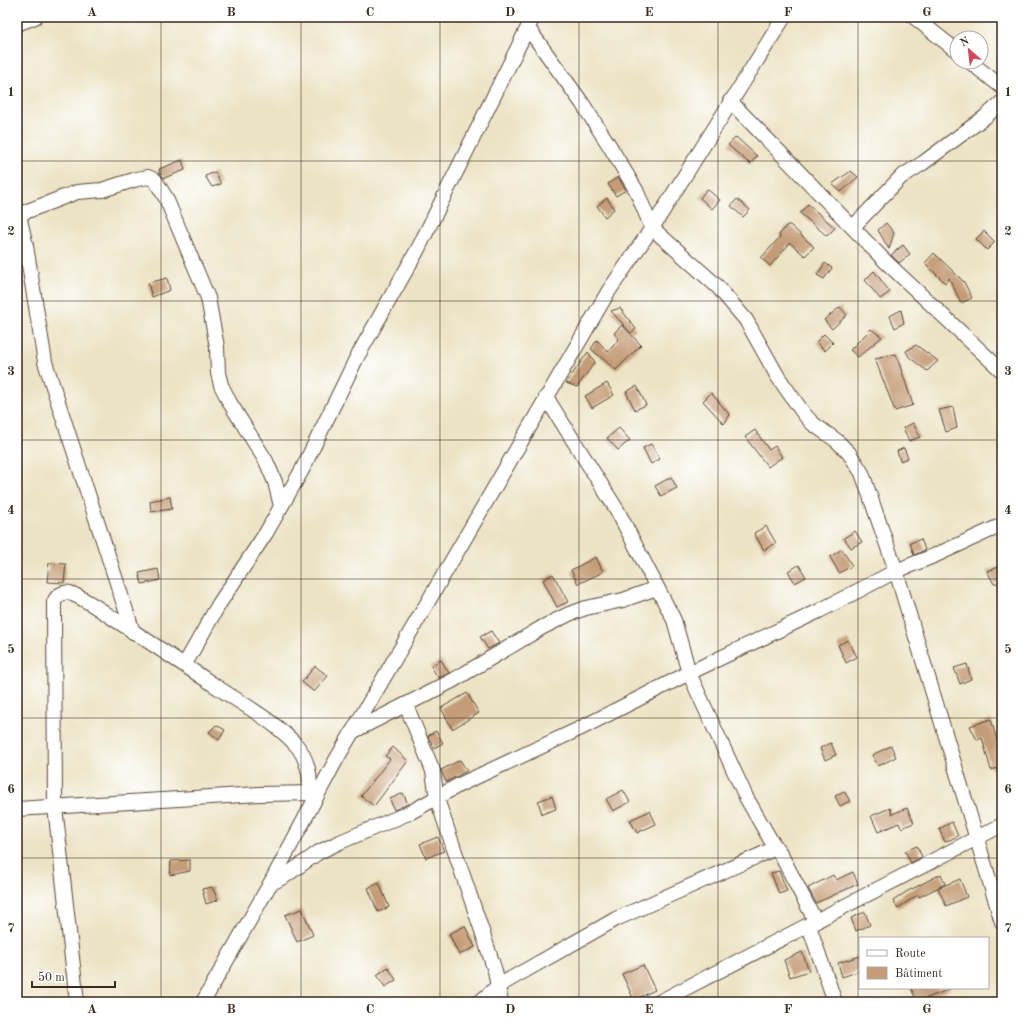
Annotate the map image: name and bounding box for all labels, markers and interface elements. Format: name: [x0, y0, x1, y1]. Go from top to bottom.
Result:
text: A: [87, 6, 97, 19]
text: B: [226, 6, 236, 19]
text: C: [366, 6, 374, 19]
text: D: [505, 6, 515, 19]
text: E: [645, 6, 654, 19]
text: F: [784, 6, 793, 19]
text: G: [922, 6, 932, 19]
north arrow: [949, 30, 989, 70]
text: N: [959, 35, 972, 49]
text: 1: [7, 86, 15, 99]
text: 1: [1004, 86, 1012, 99]
text: 2: [7, 225, 15, 238]
text: 2: [1004, 225, 1012, 238]
text: 3: [7, 365, 15, 378]
text: 3: [1004, 365, 1012, 378]
text: 4: [7, 504, 15, 517]
text: 4: [1004, 504, 1012, 517]
text: 5: [7, 643, 15, 656]
text: 5: [1004, 643, 1012, 656]
text: 6: [7, 783, 15, 796]
text: 6: [1004, 783, 1012, 796]
text: 7: [7, 922, 15, 935]
text: 7: [1004, 922, 1012, 935]
legend: [859, 937, 989, 989]
text: Route: [895, 948, 926, 960]
scale bar: [32, 963, 115, 989]
text: Bâtiment: [895, 968, 942, 980]
text: 50 m: [38, 971, 65, 984]
text: A: [87, 1003, 97, 1016]
text: B: [226, 1003, 236, 1016]
text: C: [366, 1003, 374, 1016]
text: D: [505, 1003, 515, 1016]
text: E: [645, 1003, 654, 1016]
text: F: [784, 1003, 793, 1016]
text: G: [922, 1003, 932, 1016]

